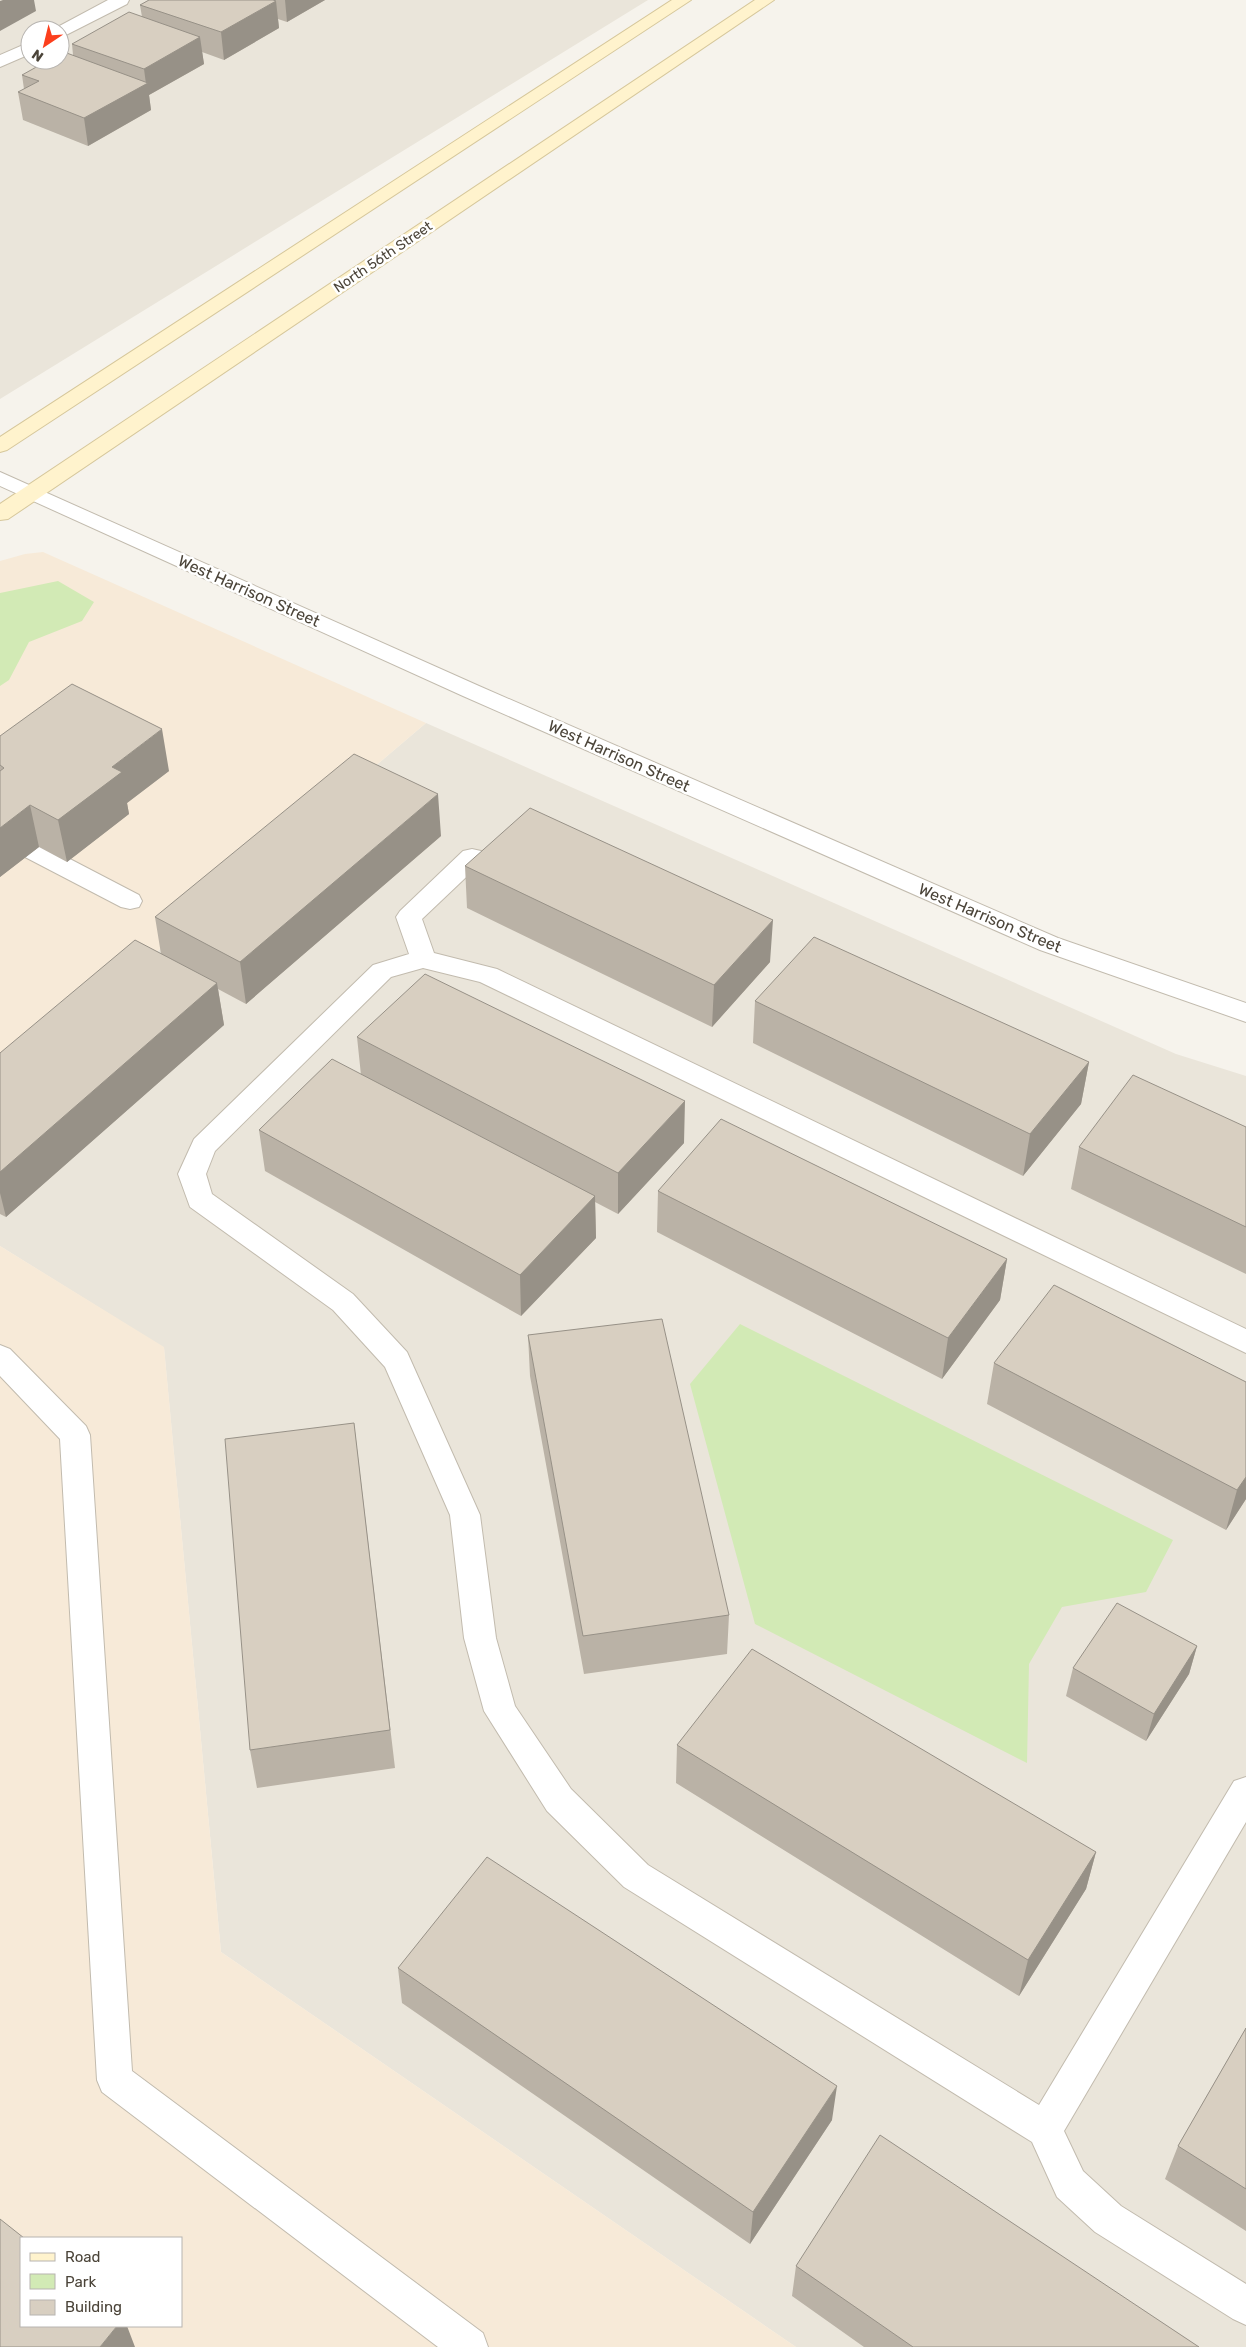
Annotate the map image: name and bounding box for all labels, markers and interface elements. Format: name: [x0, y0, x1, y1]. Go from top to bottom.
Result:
north arrow: [20, 20, 70, 70]
text: N: [29, 45, 47, 65]
street label: North 56th Street: [330, 217, 436, 296]
street label: West Harrison Street: [175, 551, 323, 631]
street label: West Harrison Street: [545, 716, 693, 796]
street label: West Harrison Street: [916, 879, 1064, 957]
legend: [20, 2237, 182, 2327]
text: Road: [65, 2248, 101, 2266]
text: Park: [65, 2273, 96, 2291]
text: Building: [65, 2298, 122, 2316]

